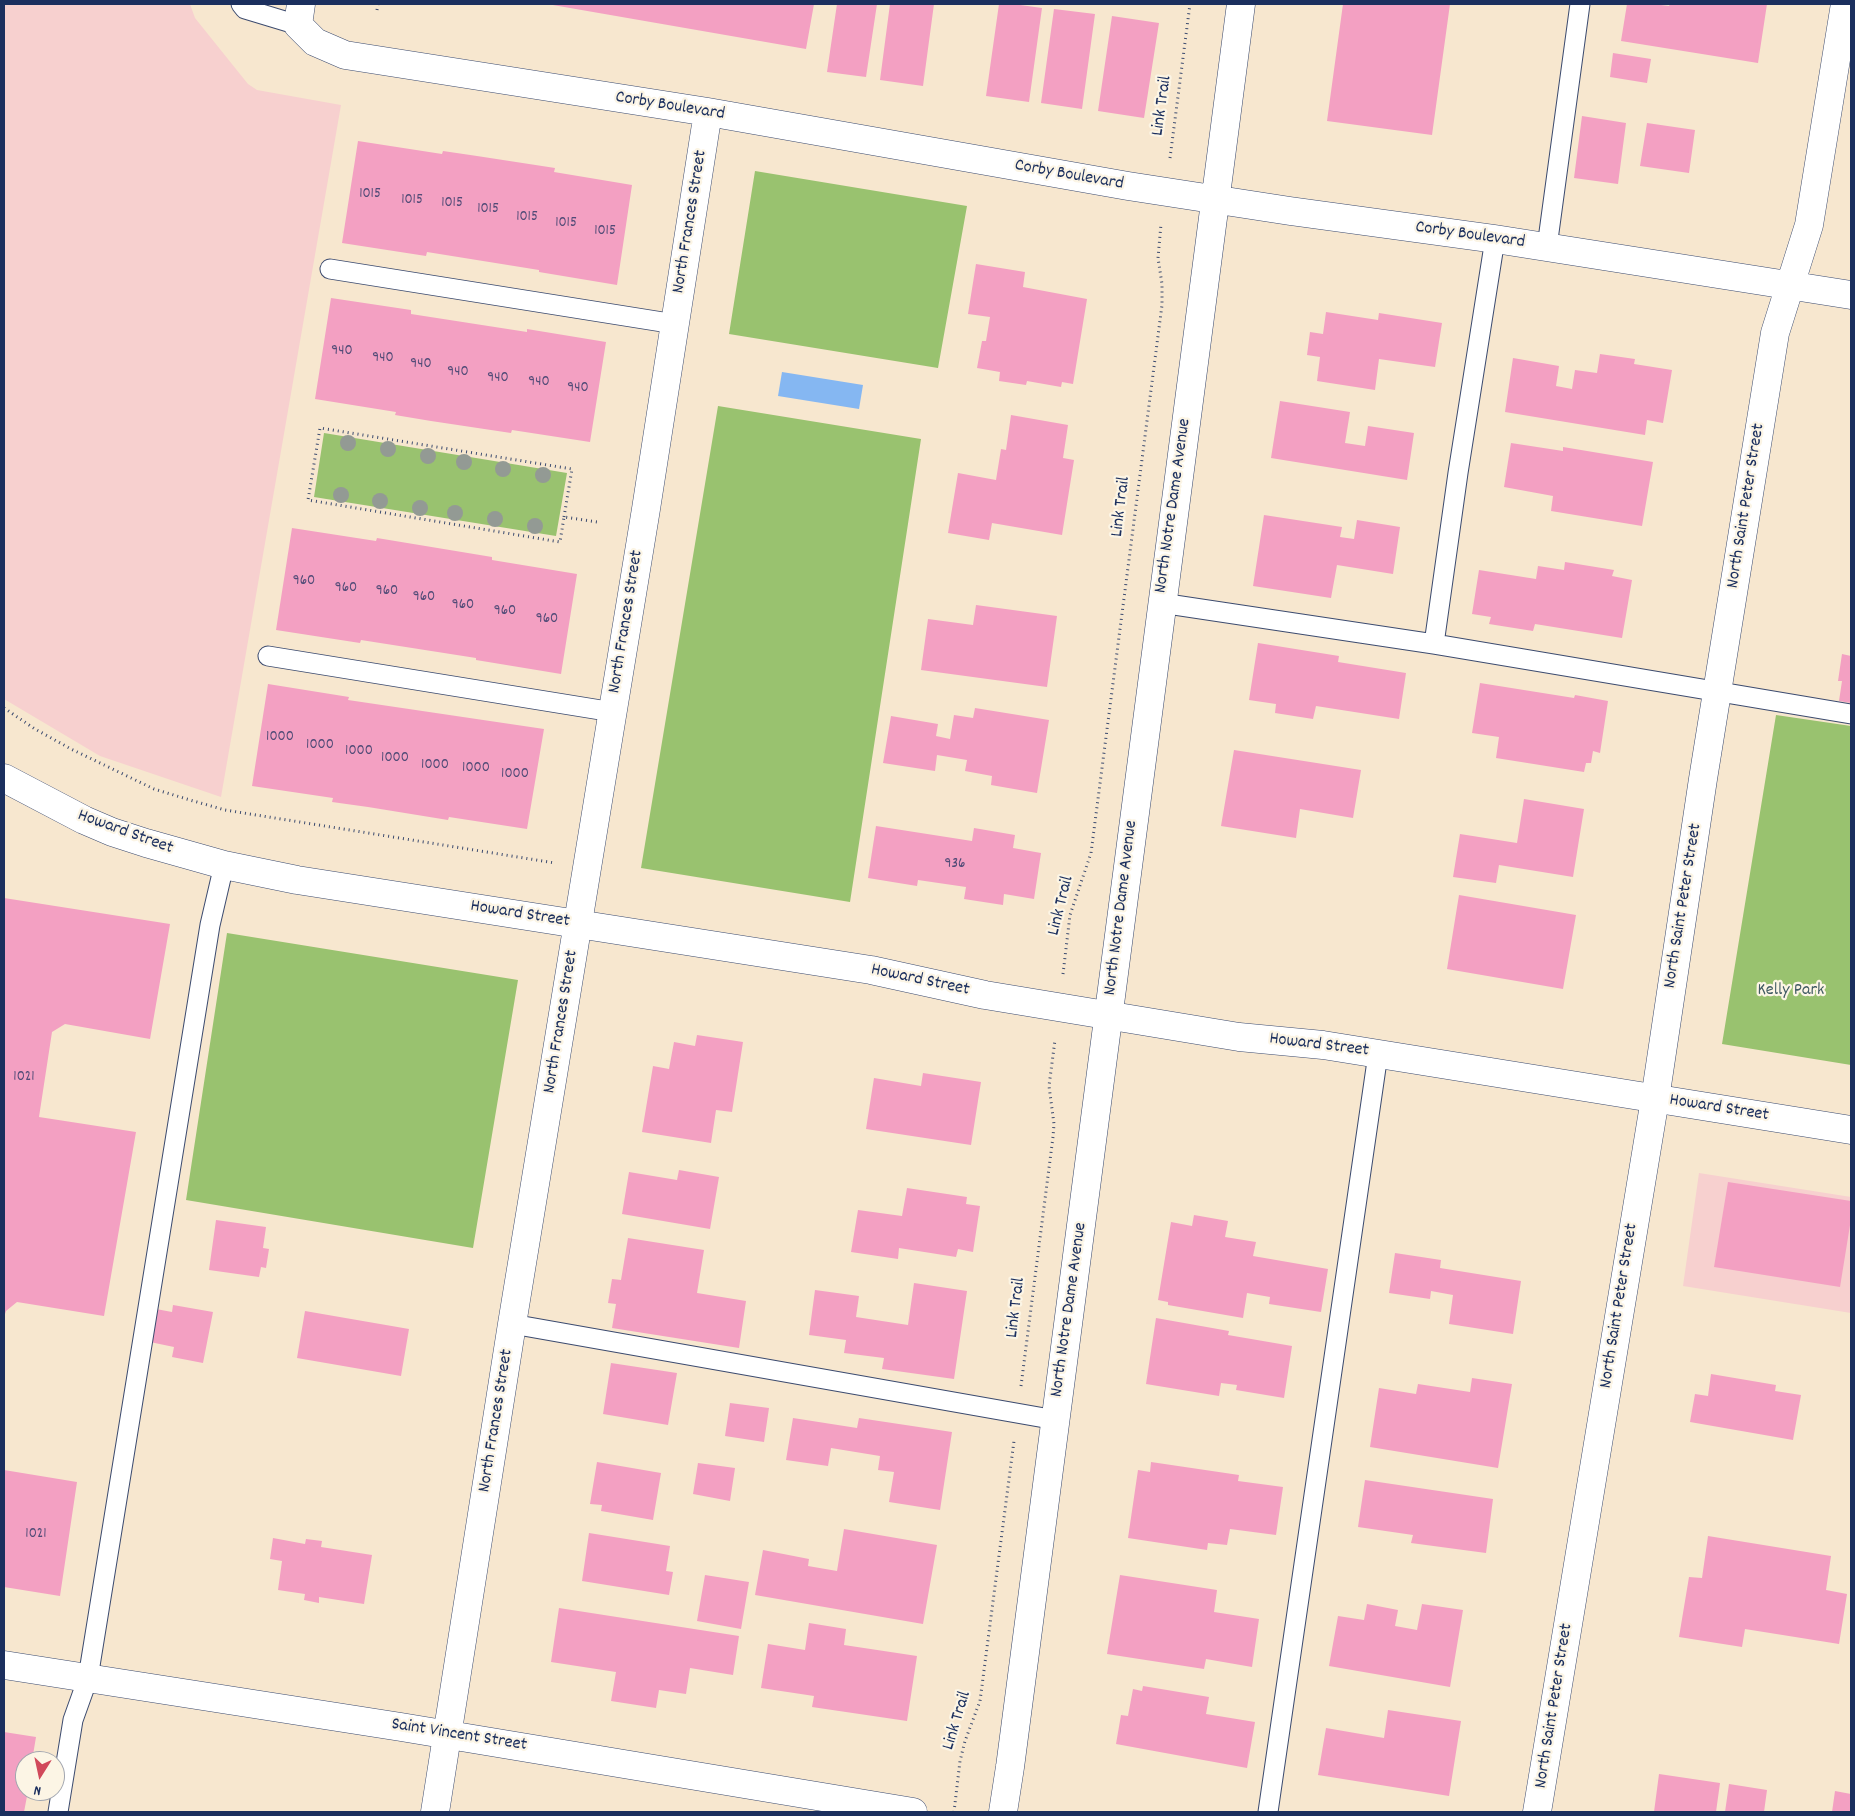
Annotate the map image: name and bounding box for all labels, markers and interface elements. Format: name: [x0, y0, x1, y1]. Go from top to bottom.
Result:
street label: Link Trail: [1148, 75, 1178, 137]
street label: Corby Boulevard: [614, 88, 726, 126]
street label: North Frances Street: [669, 149, 713, 295]
street label: Corby Boulevard: [1013, 156, 1125, 196]
house number: 1015: [359, 186, 381, 204]
house number: 1015: [401, 192, 423, 210]
house number: 1015: [441, 195, 463, 213]
house number: 1015: [477, 201, 499, 219]
house number: 1015: [516, 209, 538, 227]
house number: 1015: [555, 215, 577, 233]
street label: Corby Boulevard: [1414, 218, 1526, 254]
house number: 1015: [594, 223, 616, 241]
house number: 940: [331, 343, 353, 361]
house number: 940: [372, 350, 394, 368]
house number: 940: [410, 356, 432, 374]
house number: 940: [447, 364, 469, 382]
house number: 940: [487, 370, 509, 388]
house number: 940: [528, 374, 550, 392]
house number: 940: [567, 380, 589, 398]
street label: North Notre Dame Avenue: [1151, 417, 1197, 595]
street label: North Saint Peter Street: [1723, 422, 1771, 590]
street label: Link Trail: [1108, 476, 1136, 538]
street label: North Frances Street: [605, 549, 649, 695]
house number: 960: [293, 573, 315, 591]
house number: 960: [335, 580, 357, 598]
house number: 960: [376, 583, 398, 601]
house number: 960: [413, 589, 435, 607]
house number: 960: [452, 597, 474, 615]
house number: 960: [494, 603, 516, 621]
house number: 960: [536, 611, 558, 629]
house number: 1000: [266, 729, 294, 747]
house number: 1000: [306, 737, 334, 755]
house number: 1000: [345, 743, 373, 761]
house number: 1000: [381, 750, 409, 768]
house number: 1000: [421, 757, 449, 775]
house number: 1000: [462, 760, 490, 778]
house number: 1000: [501, 766, 529, 784]
street label: Howard Street: [74, 806, 176, 860]
street label: North Notre Dame Avenue: [1101, 819, 1143, 997]
street label: North Saint Peter Street: [1660, 822, 1708, 990]
house number: 936: [945, 856, 965, 874]
street label: Link Trail: [1044, 874, 1080, 938]
street label: Howard Street: [469, 896, 571, 934]
street label: North Frances Street: [540, 949, 584, 1095]
street label: Howard Street: [869, 960, 971, 1002]
park label: Kelly Park: [1758, 981, 1824, 1003]
street label: Howard Street: [1268, 1029, 1370, 1063]
house number: 1021: [13, 1069, 35, 1087]
street label: Howard Street: [1668, 1090, 1770, 1128]
street label: North Notre Dame Avenue: [1047, 1221, 1093, 1399]
street label: North Saint Peter Street: [1596, 1222, 1644, 1390]
street label: Link Trail: [1003, 1277, 1031, 1339]
street label: North Frances Street: [475, 1348, 519, 1494]
house number: 1021: [25, 1526, 47, 1544]
street label: North Saint Peter Street: [1531, 1622, 1579, 1790]
street label: Link Trail: [939, 1689, 977, 1753]
street label: Saint Vincent Street: [390, 1715, 528, 1757]
north arrow: [15, 1751, 65, 1801]
text: N: [32, 1779, 43, 1800]

